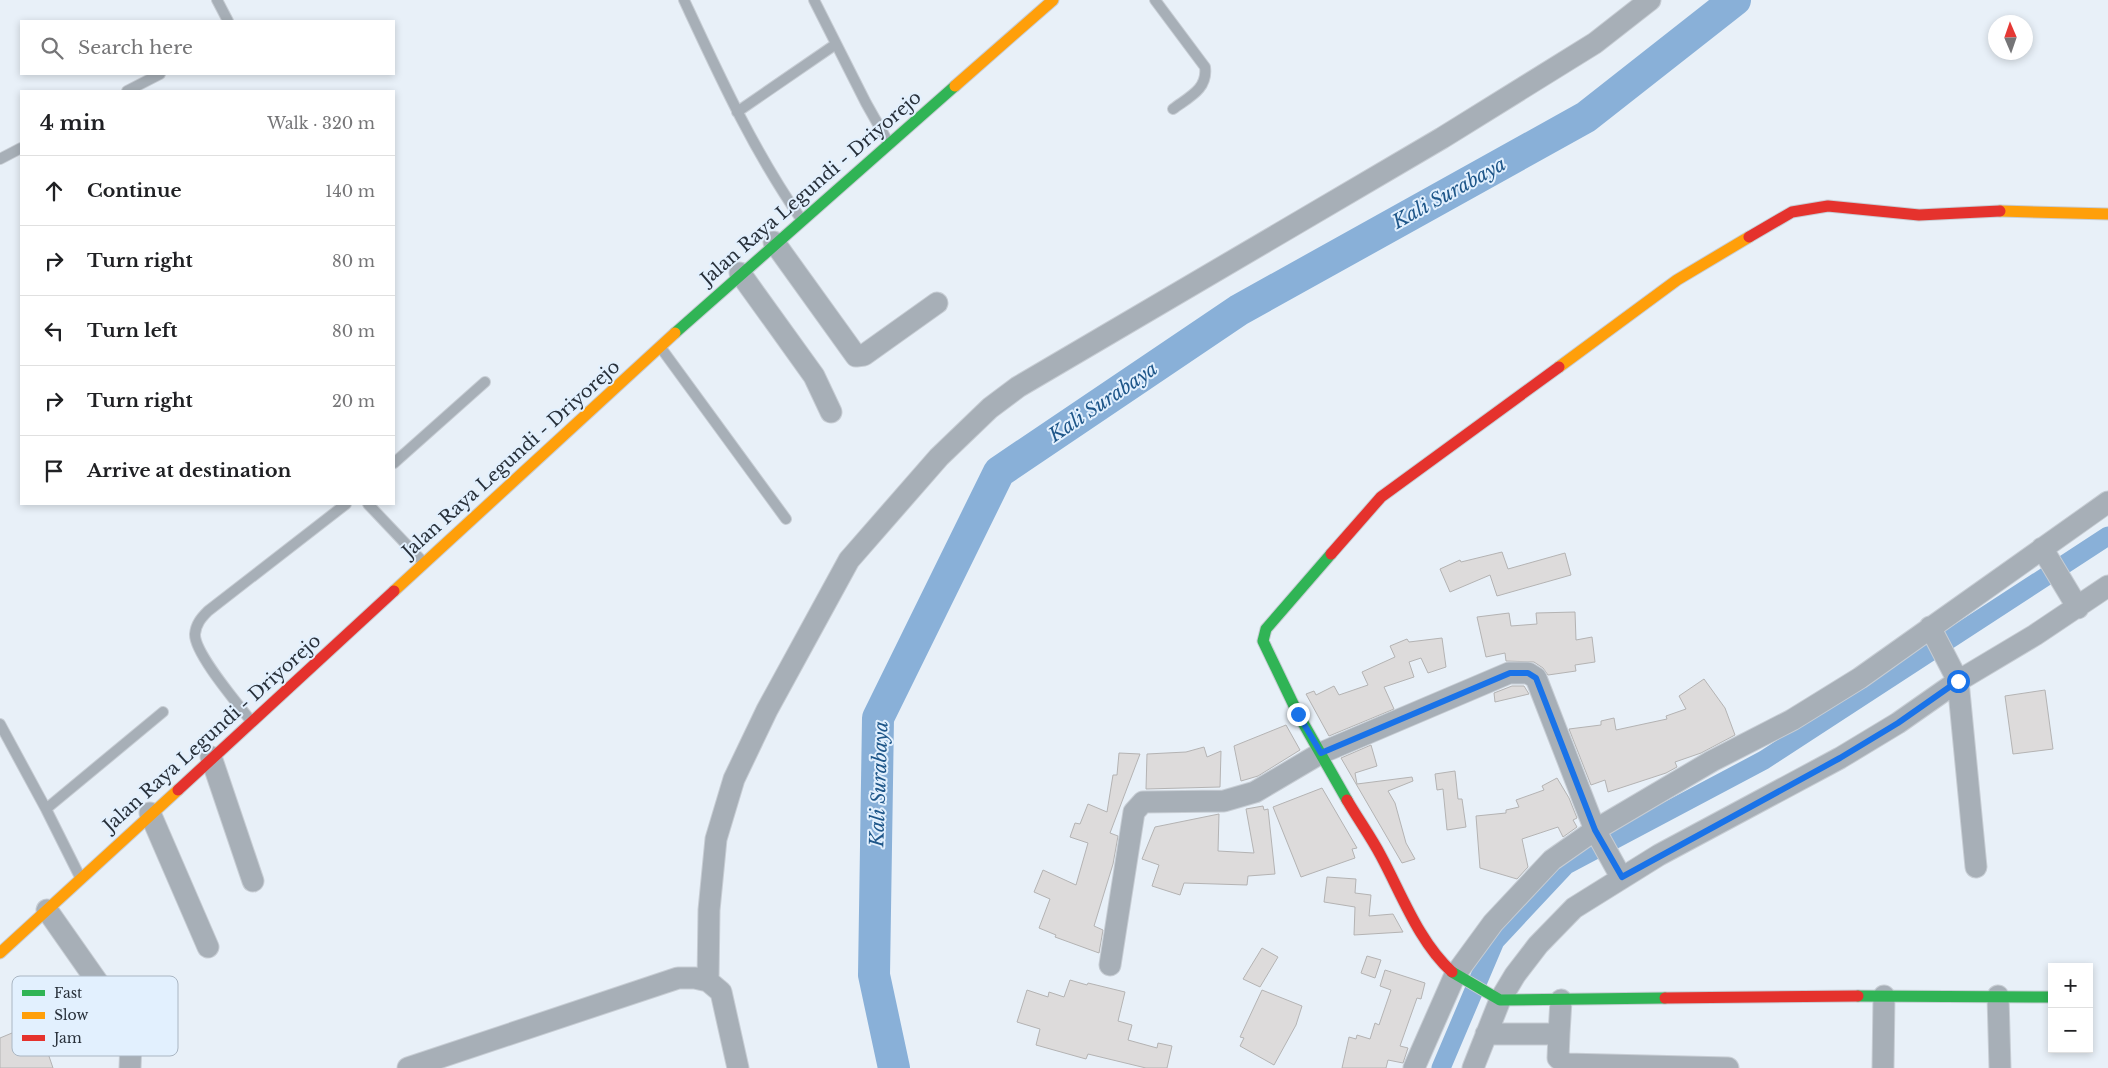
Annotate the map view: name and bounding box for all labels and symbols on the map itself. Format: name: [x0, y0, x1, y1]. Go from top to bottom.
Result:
north arrow: [1988, 15, 2033, 60]
street label: Jalan Raya Legundi - Driyorejo: [695, 86, 926, 291]
water label: Kali Surabaya: [1387, 152, 1510, 234]
street label: Jalan Raya Legundi - Driyorejo: [396, 356, 624, 564]
water label: Kali Surabaya: [1043, 357, 1162, 447]
street label: Jalan Raya Legundi - Driyorejo: [97, 630, 325, 838]
route start: [1947, 670, 1970, 693]
route end: [1287, 703, 1310, 726]
water label: Kali Surabaya: [865, 720, 893, 849]
legend: [12, 976, 178, 1056]
text: Fast: [54, 984, 83, 1002]
text: Slow: [54, 1006, 88, 1024]
text: Jam: [52, 1029, 82, 1047]

